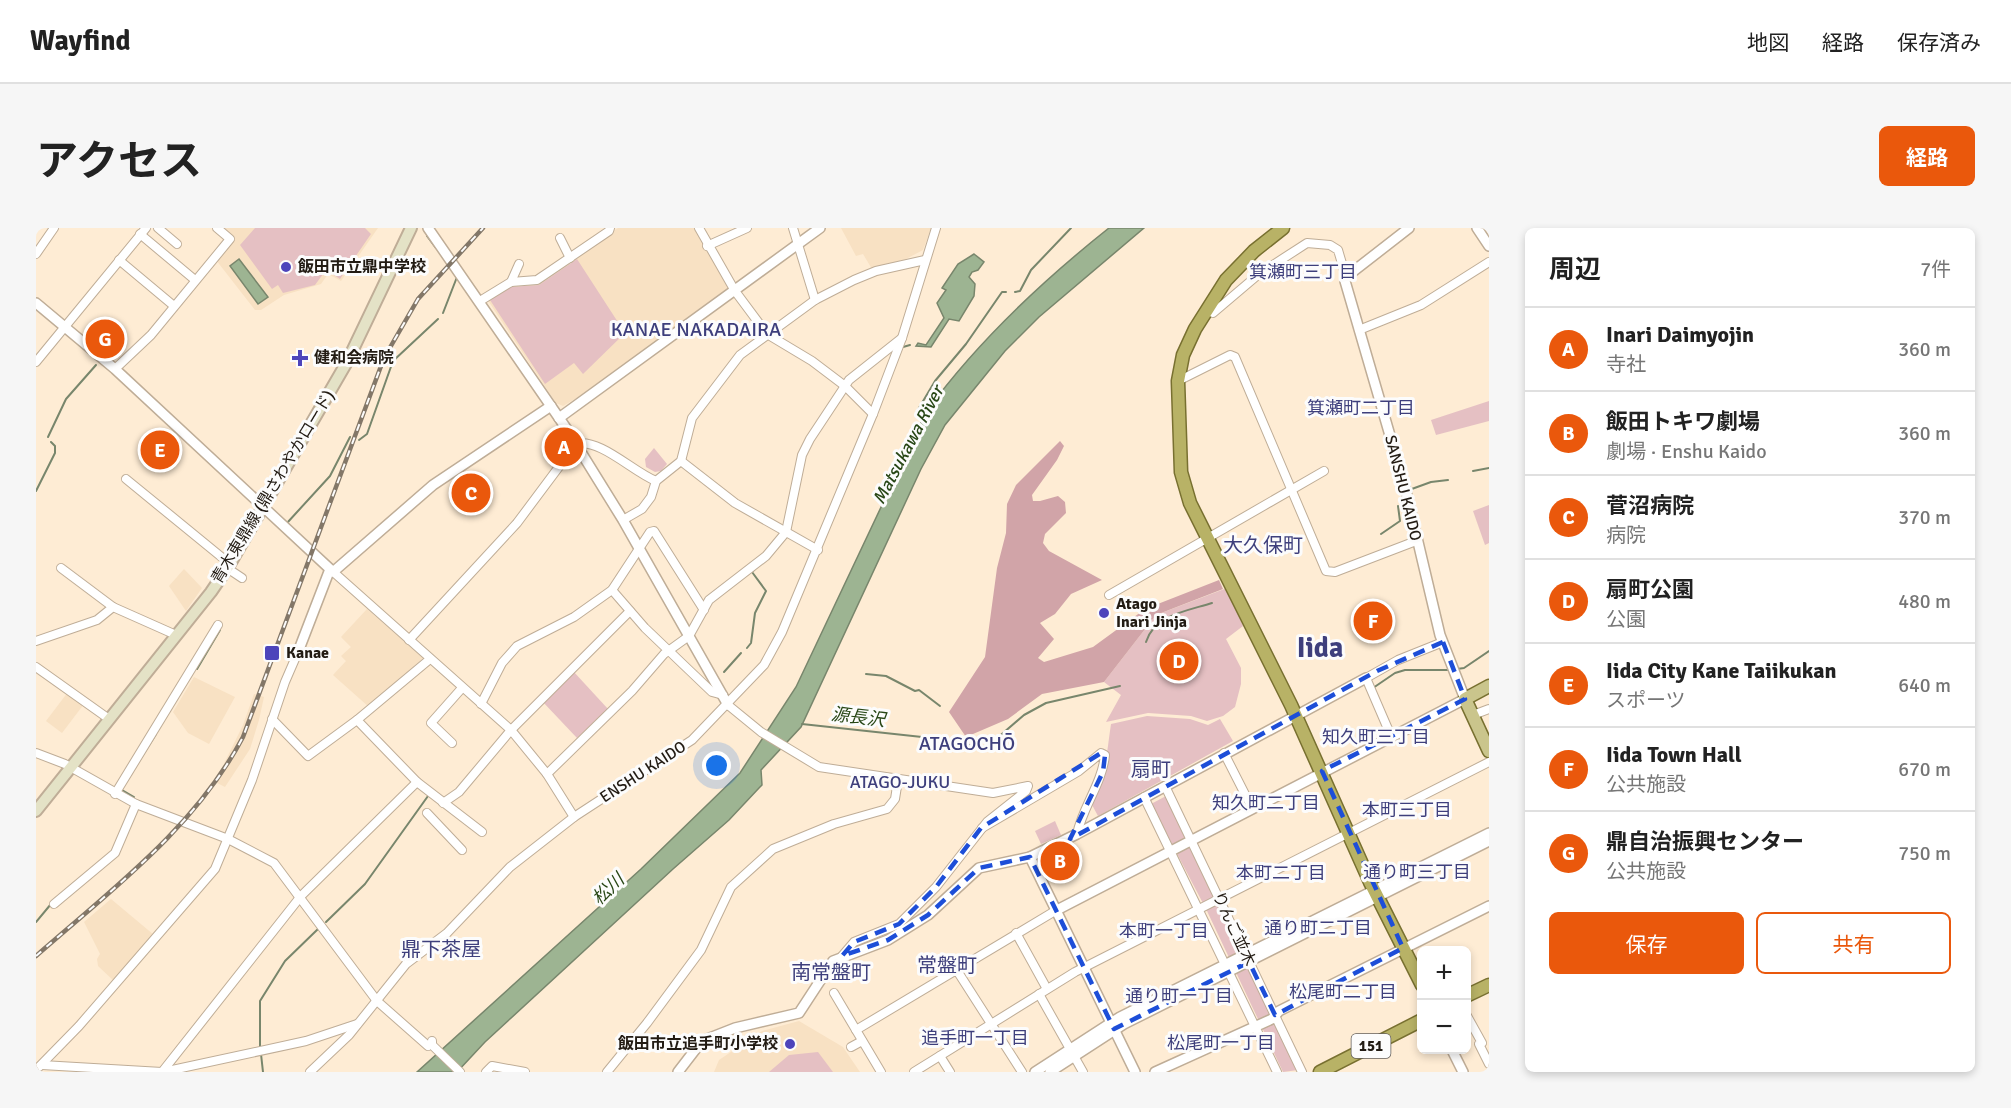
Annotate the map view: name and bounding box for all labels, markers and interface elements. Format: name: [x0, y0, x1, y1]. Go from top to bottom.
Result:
text: Wayfind: [30, 24, 131, 58]
text: 地図: [1747, 30, 1789, 56]
text: 経路: [1822, 30, 1864, 56]
text: 保存済み: [1897, 30, 1981, 56]
button: 経路: [1879, 126, 1975, 186]
text: アクセス: [36, 136, 202, 187]
text: 周辺: [1549, 254, 1601, 286]
place label: 飯田市立鼎中学校: [297, 257, 426, 277]
text: 7件: [1920, 257, 1951, 282]
marker: 飯田市立鼎中学校: [279, 260, 293, 274]
district label: 箕瀬町三丁目: [1249, 261, 1357, 283]
pin: G: [86, 316, 124, 362]
district label: KANAE NAKADAIRA: [611, 317, 781, 342]
text: Inari Daimyojin: [1606, 321, 1754, 348]
text: A: [1562, 337, 1575, 362]
text: 360 m: [1898, 337, 1951, 362]
place label: 健和会病院: [314, 348, 394, 368]
marker: 健和会病院: [291, 349, 309, 367]
text: 寺社: [1606, 352, 1646, 377]
water label: Matsukawa River: [868, 380, 949, 508]
street label: 青木東鼎線 (鼎さわやかロード): [207, 387, 339, 587]
district label: 箕瀬町二丁目: [1307, 397, 1415, 419]
text: 飯田トキワ劇場: [1606, 408, 1760, 435]
text: B: [1562, 421, 1575, 446]
text: 360 m: [1898, 421, 1951, 446]
pin: A: [544, 424, 584, 470]
pin: E: [140, 428, 180, 472]
street label: SANSHU KAIDO: [1380, 433, 1426, 543]
text: 劇場 · Enshu Kaido: [1606, 439, 1767, 464]
pin: C: [452, 470, 490, 516]
text: 菅沼病院: [1606, 492, 1694, 519]
text: C: [1562, 505, 1575, 530]
text: 370 m: [1898, 505, 1951, 530]
text: 病院: [1606, 523, 1646, 548]
district label: 大久保町: [1223, 533, 1303, 558]
text: 扇町公園: [1606, 576, 1694, 603]
text: D: [1562, 589, 1575, 614]
text: 480 m: [1898, 589, 1951, 614]
place label: Atago Inari Jinja: [1116, 594, 1187, 632]
pin: F: [1354, 598, 1392, 644]
marker: Atago Inari Jinja: [1097, 606, 1111, 620]
text: 公園: [1606, 607, 1646, 632]
district label: Iida: [1297, 631, 1343, 665]
pin: D: [1160, 638, 1198, 684]
place label: Kanae: [286, 643, 329, 663]
marker: Kanae: [263, 644, 281, 662]
text: Iida City Kane Taiikukan: [1606, 657, 1837, 684]
text: E: [1563, 673, 1574, 698]
text: 640 m: [1898, 673, 1951, 698]
text: スポーツ: [1606, 688, 1686, 713]
water label: 源長沢: [830, 703, 888, 731]
district label: 知久町三丁目: [1322, 726, 1430, 748]
district label: ATAGOCHŌ: [919, 731, 1015, 756]
street label: ENSHU KAIDO: [596, 737, 690, 807]
text: Iida Town Hall: [1606, 741, 1742, 768]
your location: [702, 751, 731, 780]
district label: 扇町: [1131, 757, 1171, 782]
text: F: [1563, 757, 1574, 782]
text: 670 m: [1898, 757, 1951, 782]
district label: ATAGO-JUKU: [850, 771, 950, 793]
text: 公共施設: [1606, 772, 1686, 797]
district label: 知久町二丁目: [1212, 792, 1320, 814]
district label: 本町三丁目: [1362, 799, 1452, 821]
text: 鼎自治振興センター: [1606, 828, 1804, 855]
pin: B: [1040, 838, 1080, 884]
text: G: [1562, 841, 1575, 866]
text: 750 m: [1898, 841, 1951, 866]
text: 公共施設: [1606, 859, 1686, 884]
district label: 通り町三丁目: [1363, 861, 1471, 883]
district label: 本町二丁目: [1236, 862, 1326, 884]
water label: 松川: [587, 867, 630, 909]
street label: りんご並木: [1208, 889, 1260, 969]
button: 保存: [1549, 912, 1744, 974]
button: 共有: [1756, 912, 1951, 974]
district label: 通り町二丁目: [1264, 917, 1372, 939]
district label: 本町一丁目: [1119, 920, 1209, 942]
district label: 鼎下茶屋: [401, 937, 481, 962]
map controls: [1417, 946, 1471, 1054]
button: +: [1417, 946, 1471, 1000]
district label: 常盤町: [917, 953, 977, 978]
district label: 南常盤町: [791, 960, 871, 985]
district label: 松尾町二丁目: [1289, 981, 1397, 1003]
district label: 通り町一丁目: [1125, 985, 1233, 1007]
button: −: [1417, 1000, 1471, 1054]
district label: 追手町一丁目: [921, 1027, 1029, 1049]
district label: 松尾町一丁目: [1167, 1032, 1275, 1054]
place label: 飯田市立追手町小学校: [617, 1034, 778, 1054]
road number: 151: [1352, 1034, 1390, 1058]
marker: 飯田市立追手町小学校: [783, 1037, 797, 1051]

